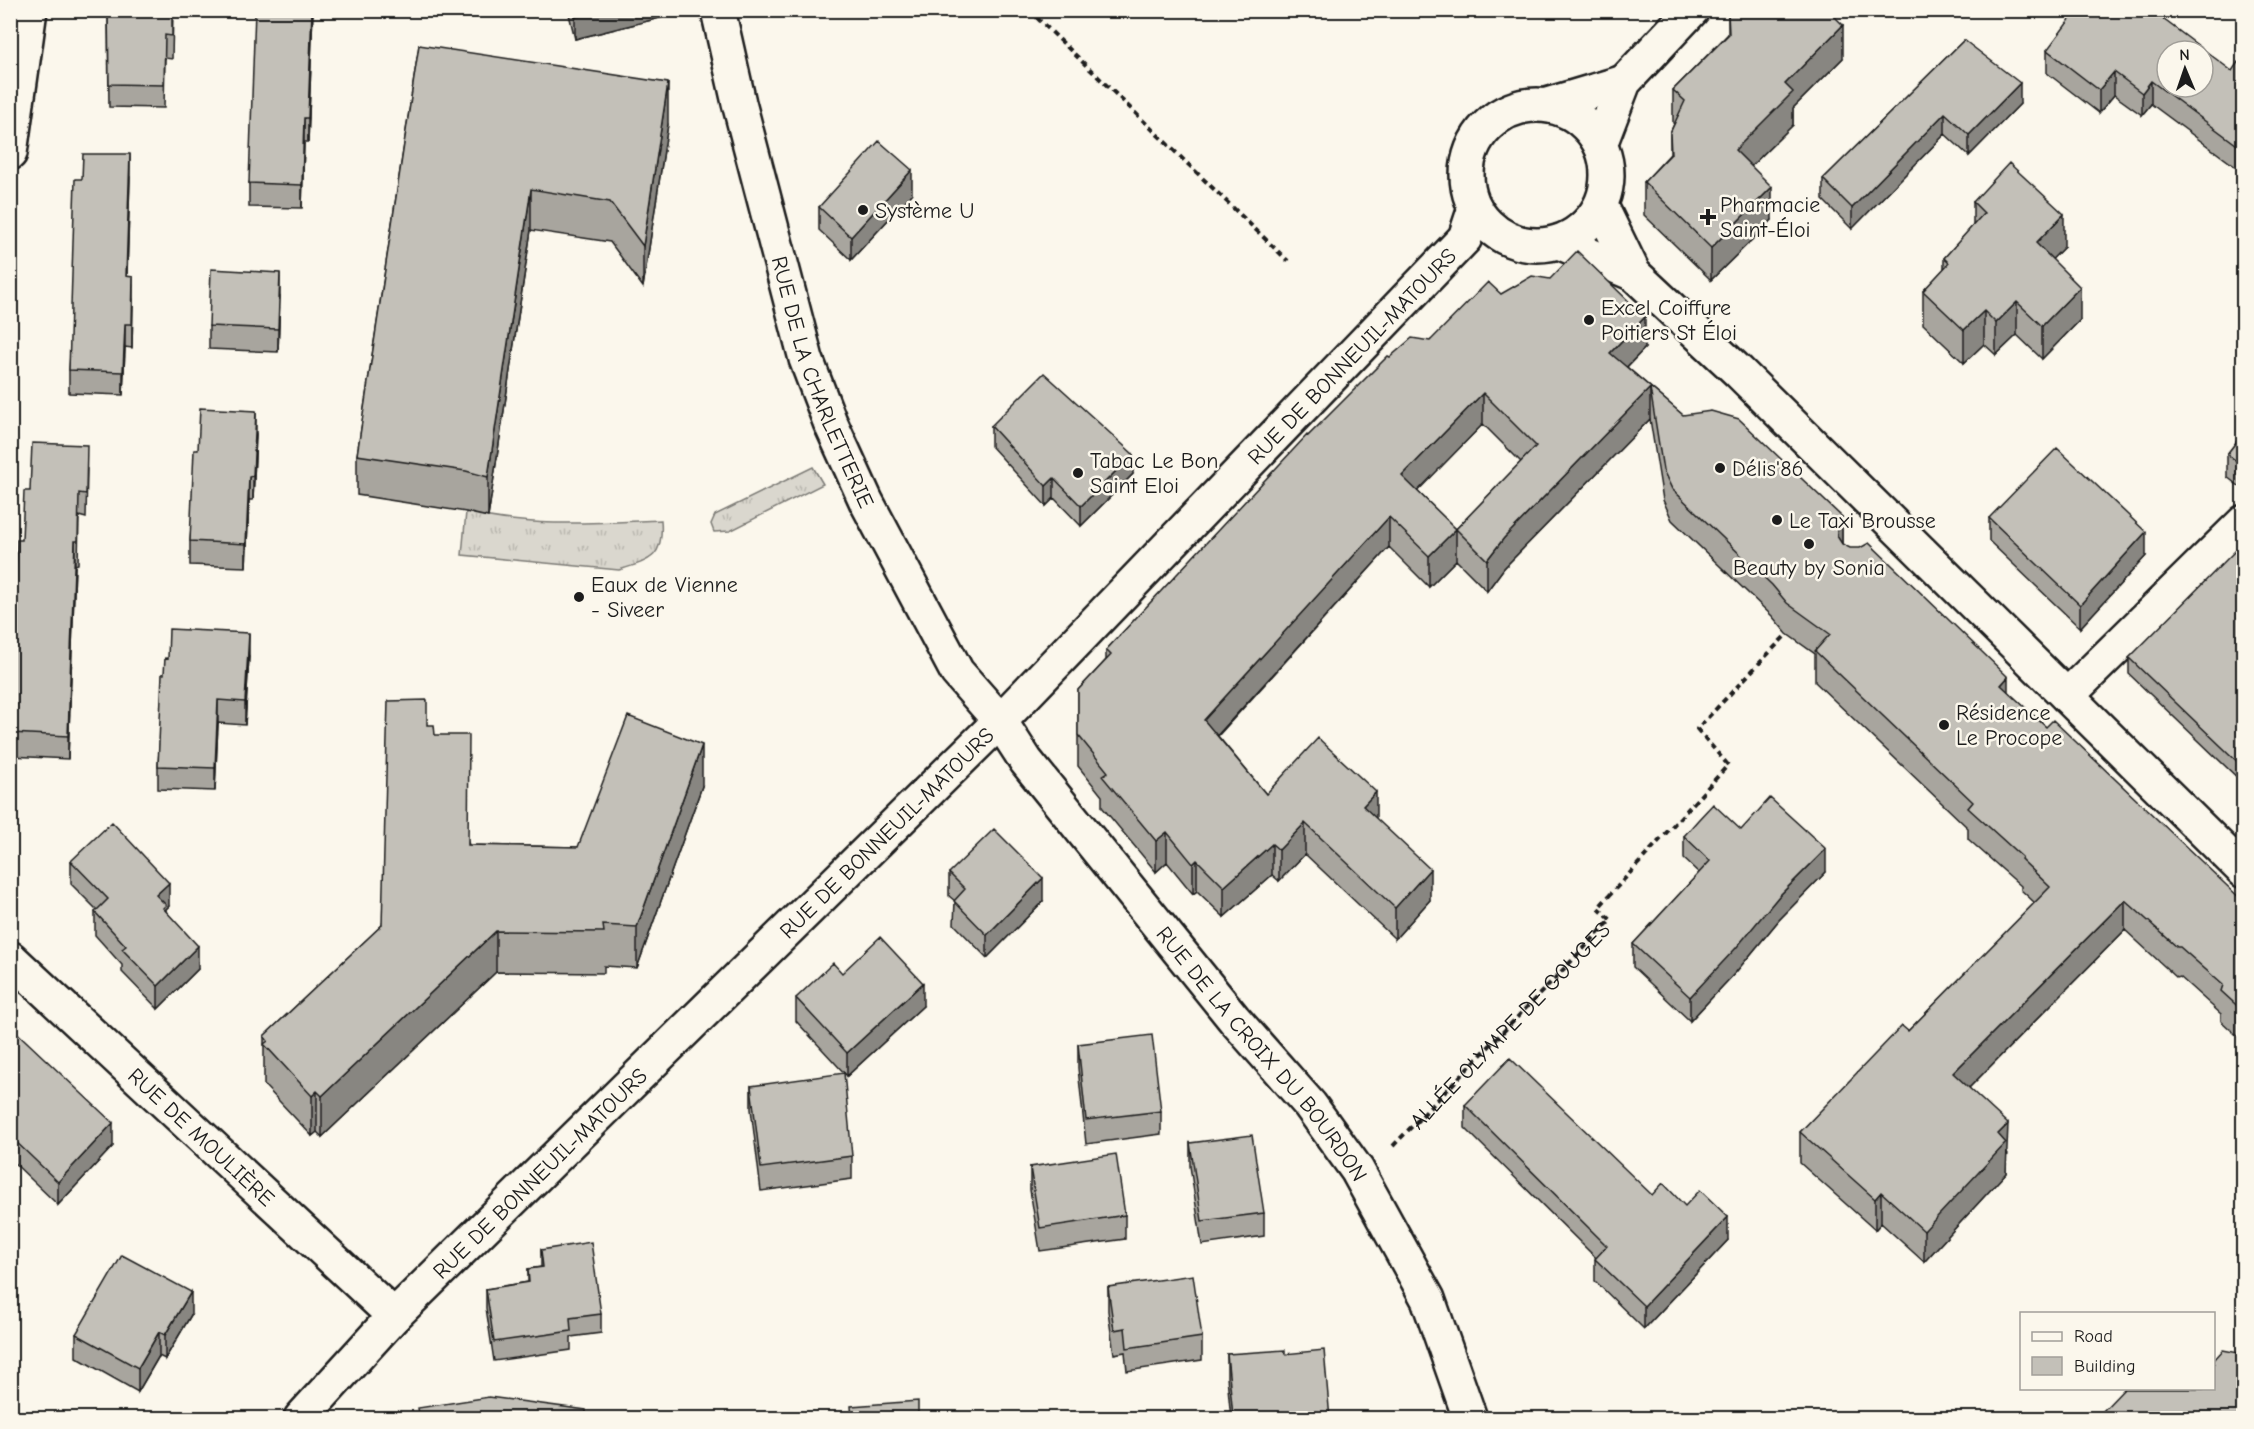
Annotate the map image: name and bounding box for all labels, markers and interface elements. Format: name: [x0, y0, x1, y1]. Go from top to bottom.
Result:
north arrow: [2155, 39, 2215, 99]
text: N: [2179, 46, 2190, 64]
place label: Pharmacie Saint-Éloi: [1720, 192, 1820, 243]
place label: Système U: [875, 198, 975, 224]
marker: Système U: [856, 203, 870, 217]
marker: Pharmacie Saint-Éloi: [1701, 210, 1715, 224]
street label: RUE DE BONNEUIL-MATOURS: [1242, 243, 1462, 470]
street label: RUE DE LA CHARLETTERIE: [766, 253, 879, 512]
place label: Excel Coiffure Poitiers St Éloi: [1601, 295, 1737, 346]
marker: Excel Coiffure Poitiers St Éloi: [1582, 313, 1596, 327]
place label: Tabac Le Bon Saint Eloi: [1090, 448, 1218, 499]
place label: Délis'86: [1732, 456, 1803, 482]
marker: Délis'86: [1713, 461, 1727, 475]
marker: Tabac Le Bon Saint Eloi: [1071, 466, 1085, 480]
place label: Le Taxi Brousse: [1789, 508, 1936, 534]
marker: Le Taxi Brousse: [1770, 513, 1784, 527]
marker: Beauty by Sonia: [1802, 537, 1816, 551]
place label: Beauty by Sonia: [1733, 555, 1885, 581]
place label: Eaux de Vienne - Siveer: [591, 572, 738, 623]
marker: Eaux de Vienne - Siveer: [572, 590, 586, 604]
place label: Résidence Le Procope: [1956, 700, 2062, 751]
marker: Résidence Le Procope: [1937, 718, 1951, 732]
street label: RUE DE BONNEUIL-MATOURS: [774, 722, 1000, 944]
street label: ALLÉE OLYMPE DE GOUGES: [1405, 917, 1616, 1135]
street label: RUE DE LA CROIX DU BOURDON: [1151, 921, 1372, 1186]
street label: RUE DE MOULIÈRE: [122, 1063, 279, 1212]
street label: RUE DE BONNEUIL-MATOURS: [428, 1063, 653, 1285]
legend: [2020, 1312, 2215, 1390]
text: Road: [2074, 1326, 2113, 1347]
text: Building: [2074, 1356, 2136, 1377]

